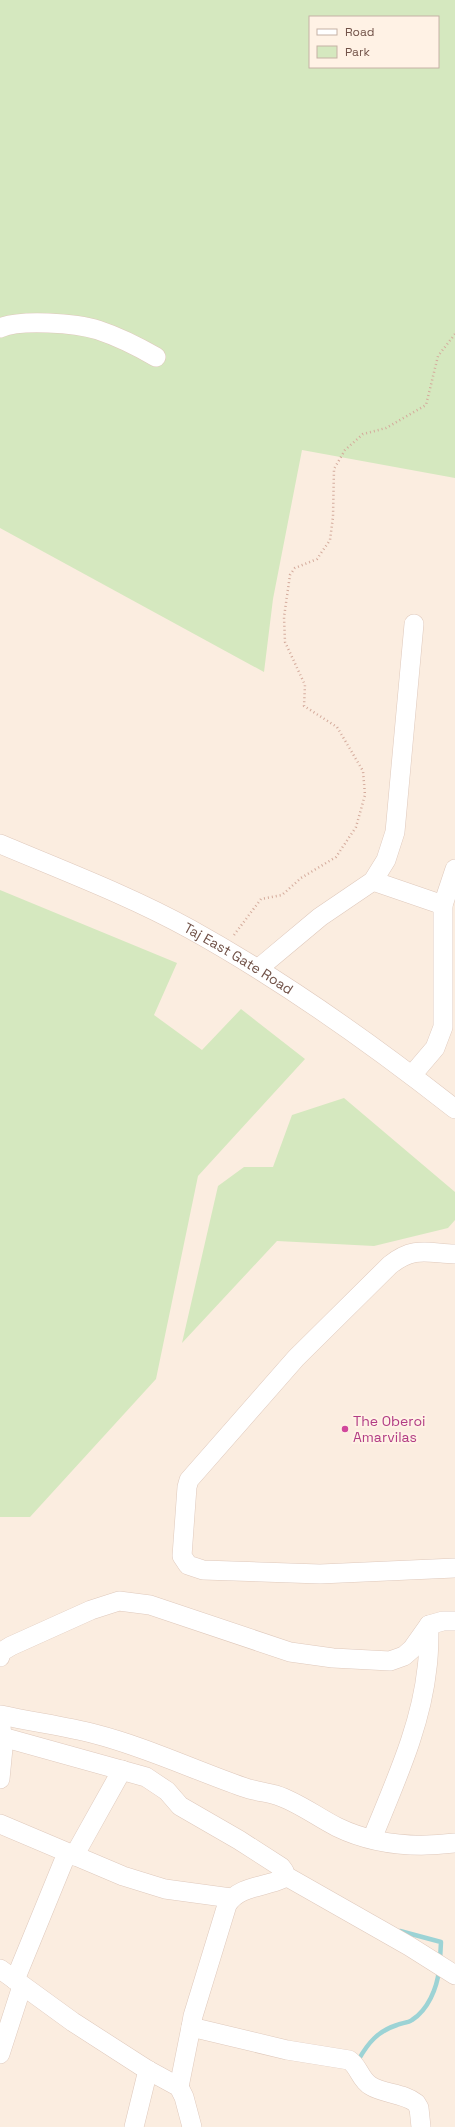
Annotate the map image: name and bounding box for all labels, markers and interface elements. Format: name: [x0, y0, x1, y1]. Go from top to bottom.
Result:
legend: [309, 16, 439, 68]
text: Road: [345, 24, 374, 40]
text: Park: [345, 44, 370, 60]
street label: Taj East Gate Road: [181, 918, 297, 998]
place label: The Oberoi Amarvilas: [353, 1412, 425, 1446]
marker: The Oberoi Amarvilas: [340, 1424, 350, 1434]

